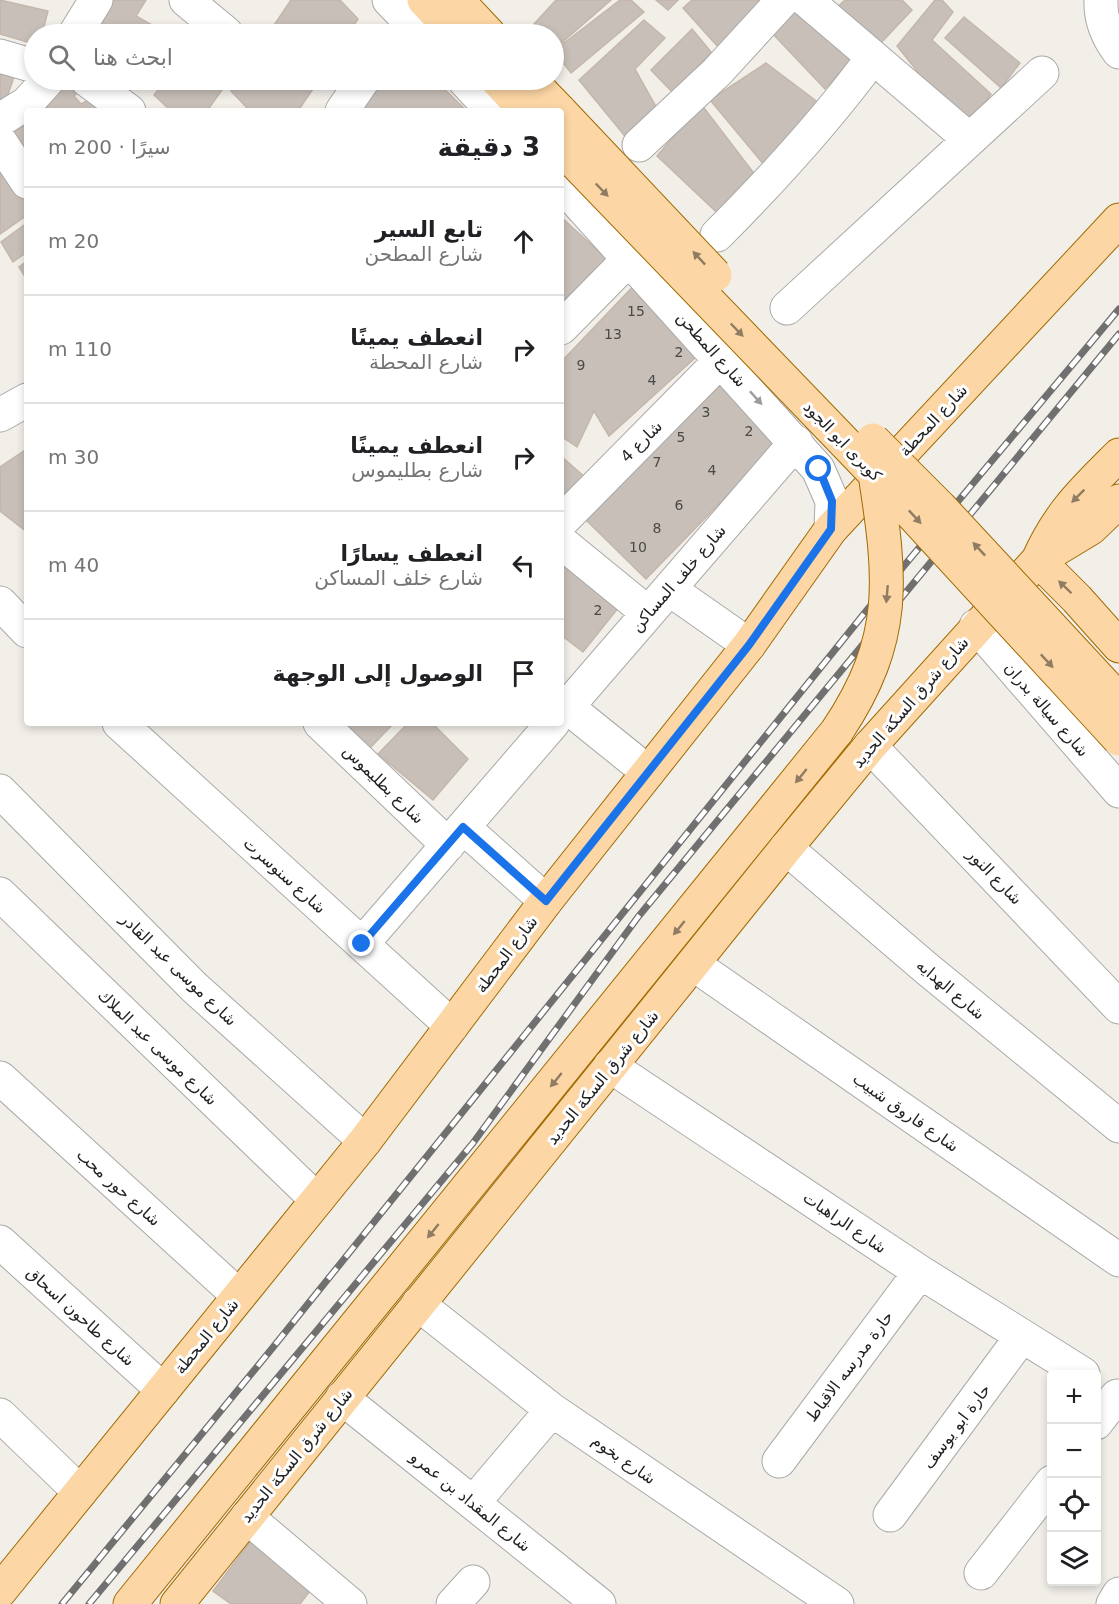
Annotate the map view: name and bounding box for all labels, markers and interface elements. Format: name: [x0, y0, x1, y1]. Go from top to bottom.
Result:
search box: [24, 24, 564, 90]
icon: search: [45, 41, 78, 74]
text: ابحث هنا: [93, 45, 173, 70]
text: 3 دقيقة: [437, 132, 540, 162]
text: سيرًا · 200 m: [48, 135, 171, 159]
one-way arrow: [594, 183, 608, 197]
text: تابع السير: [375, 217, 483, 242]
icon: ahead: [507, 225, 540, 258]
text: 20 m: [48, 229, 99, 253]
text: شارع المطحن: [364, 242, 483, 266]
one-way arrow: [692, 251, 706, 265]
house number: 15: [627, 303, 645, 319]
street label: شارع المطحن: [672, 308, 750, 392]
one-way arrow: [730, 323, 744, 338]
text: انعطف يمينًا: [350, 325, 483, 350]
house number: 13: [604, 326, 622, 342]
icon: right: [507, 333, 540, 366]
text: 110 m: [48, 337, 112, 361]
house number: 2: [675, 344, 683, 360]
text: شارع المحطة: [369, 350, 483, 374]
house number: 9: [577, 357, 585, 373]
house number: 4: [648, 372, 657, 388]
street label: شارع المحطة: [895, 380, 972, 461]
one-way arrow: [749, 390, 762, 405]
street label: كوبرى ابو الجود: [799, 397, 886, 486]
house number: 3: [702, 404, 710, 420]
street label: شارع 4: [617, 417, 667, 467]
house number: 2: [745, 423, 753, 439]
house number: 5: [677, 429, 685, 445]
text: انعطف يمينًا: [350, 433, 483, 458]
icon: right: [507, 441, 540, 474]
text: 30 m: [48, 445, 99, 469]
house number: 7: [653, 454, 661, 470]
route start: [805, 455, 831, 481]
text: شارع بطليموس: [351, 458, 483, 482]
house number: 4: [708, 462, 717, 478]
one-way arrow: [1071, 489, 1085, 503]
house number: 6: [675, 497, 684, 513]
one-way arrow: [908, 509, 921, 524]
house number: 8: [653, 520, 661, 536]
street label: شارع خلف المساكن: [627, 521, 731, 636]
house number: 10: [629, 539, 647, 555]
text: انعطف يسارًا: [340, 541, 483, 566]
one-way arrow: [972, 542, 986, 557]
icon: left: [507, 549, 540, 582]
text: 40 m: [48, 553, 99, 577]
text: شارع خلف المساكن: [314, 566, 483, 590]
one-way arrow: [1059, 581, 1073, 595]
one-way arrow: [882, 585, 892, 604]
house number: 2: [594, 602, 602, 618]
street label: شارع شرق السكة الحديد: [848, 633, 973, 772]
one-way arrow: [1040, 653, 1053, 668]
icon: arrive: [507, 657, 540, 690]
street label: شارع سيالة بدران: [1000, 658, 1093, 761]
text: الوصول إلى الوجهة: [273, 661, 483, 686]
street label: شارع بطليموس: [338, 741, 428, 829]
one-way arrow: [794, 768, 807, 784]
street label: شارع سنوسرت: [239, 833, 330, 918]
street label: شارع النور: [962, 844, 1026, 909]
street label: شارع موسى عبد القادر: [115, 908, 241, 1031]
street label: شارع المحطة: [471, 912, 542, 997]
one-way arrow: [672, 920, 685, 936]
route end: [348, 930, 374, 956]
street label: شارع الهدايه: [912, 955, 989, 1024]
street label: شارع موسى عبد الملاك: [93, 985, 221, 1110]
street label: شارع شرق السكة الحديد: [542, 1006, 663, 1149]
street label: شارع فاروق شبيب: [849, 1069, 962, 1157]
one-way arrow: [550, 1072, 563, 1088]
street label: شارع حور محب: [72, 1145, 164, 1231]
street label: شارع الراهبات: [799, 1188, 890, 1258]
one-way arrow: [427, 1223, 440, 1238]
street label: شارع طاحون اسحاق: [22, 1263, 139, 1371]
street label: شارع المحطة: [170, 1295, 243, 1378]
street label: حارة مدرسه الاقباط: [802, 1307, 898, 1426]
map controls: [1047, 1370, 1101, 1586]
button: +: [1047, 1370, 1101, 1424]
street label: حارة ابو يوسف: [918, 1380, 995, 1473]
street label: شارع شرق السكة الحديد: [236, 1384, 357, 1527]
button: −: [1047, 1424, 1101, 1478]
street label: شارع بخوم: [588, 1431, 659, 1489]
street label: شارع المقداد بن عمرو: [405, 1446, 535, 1557]
button: locate: [1047, 1478, 1101, 1532]
button: layers: [1047, 1532, 1101, 1586]

